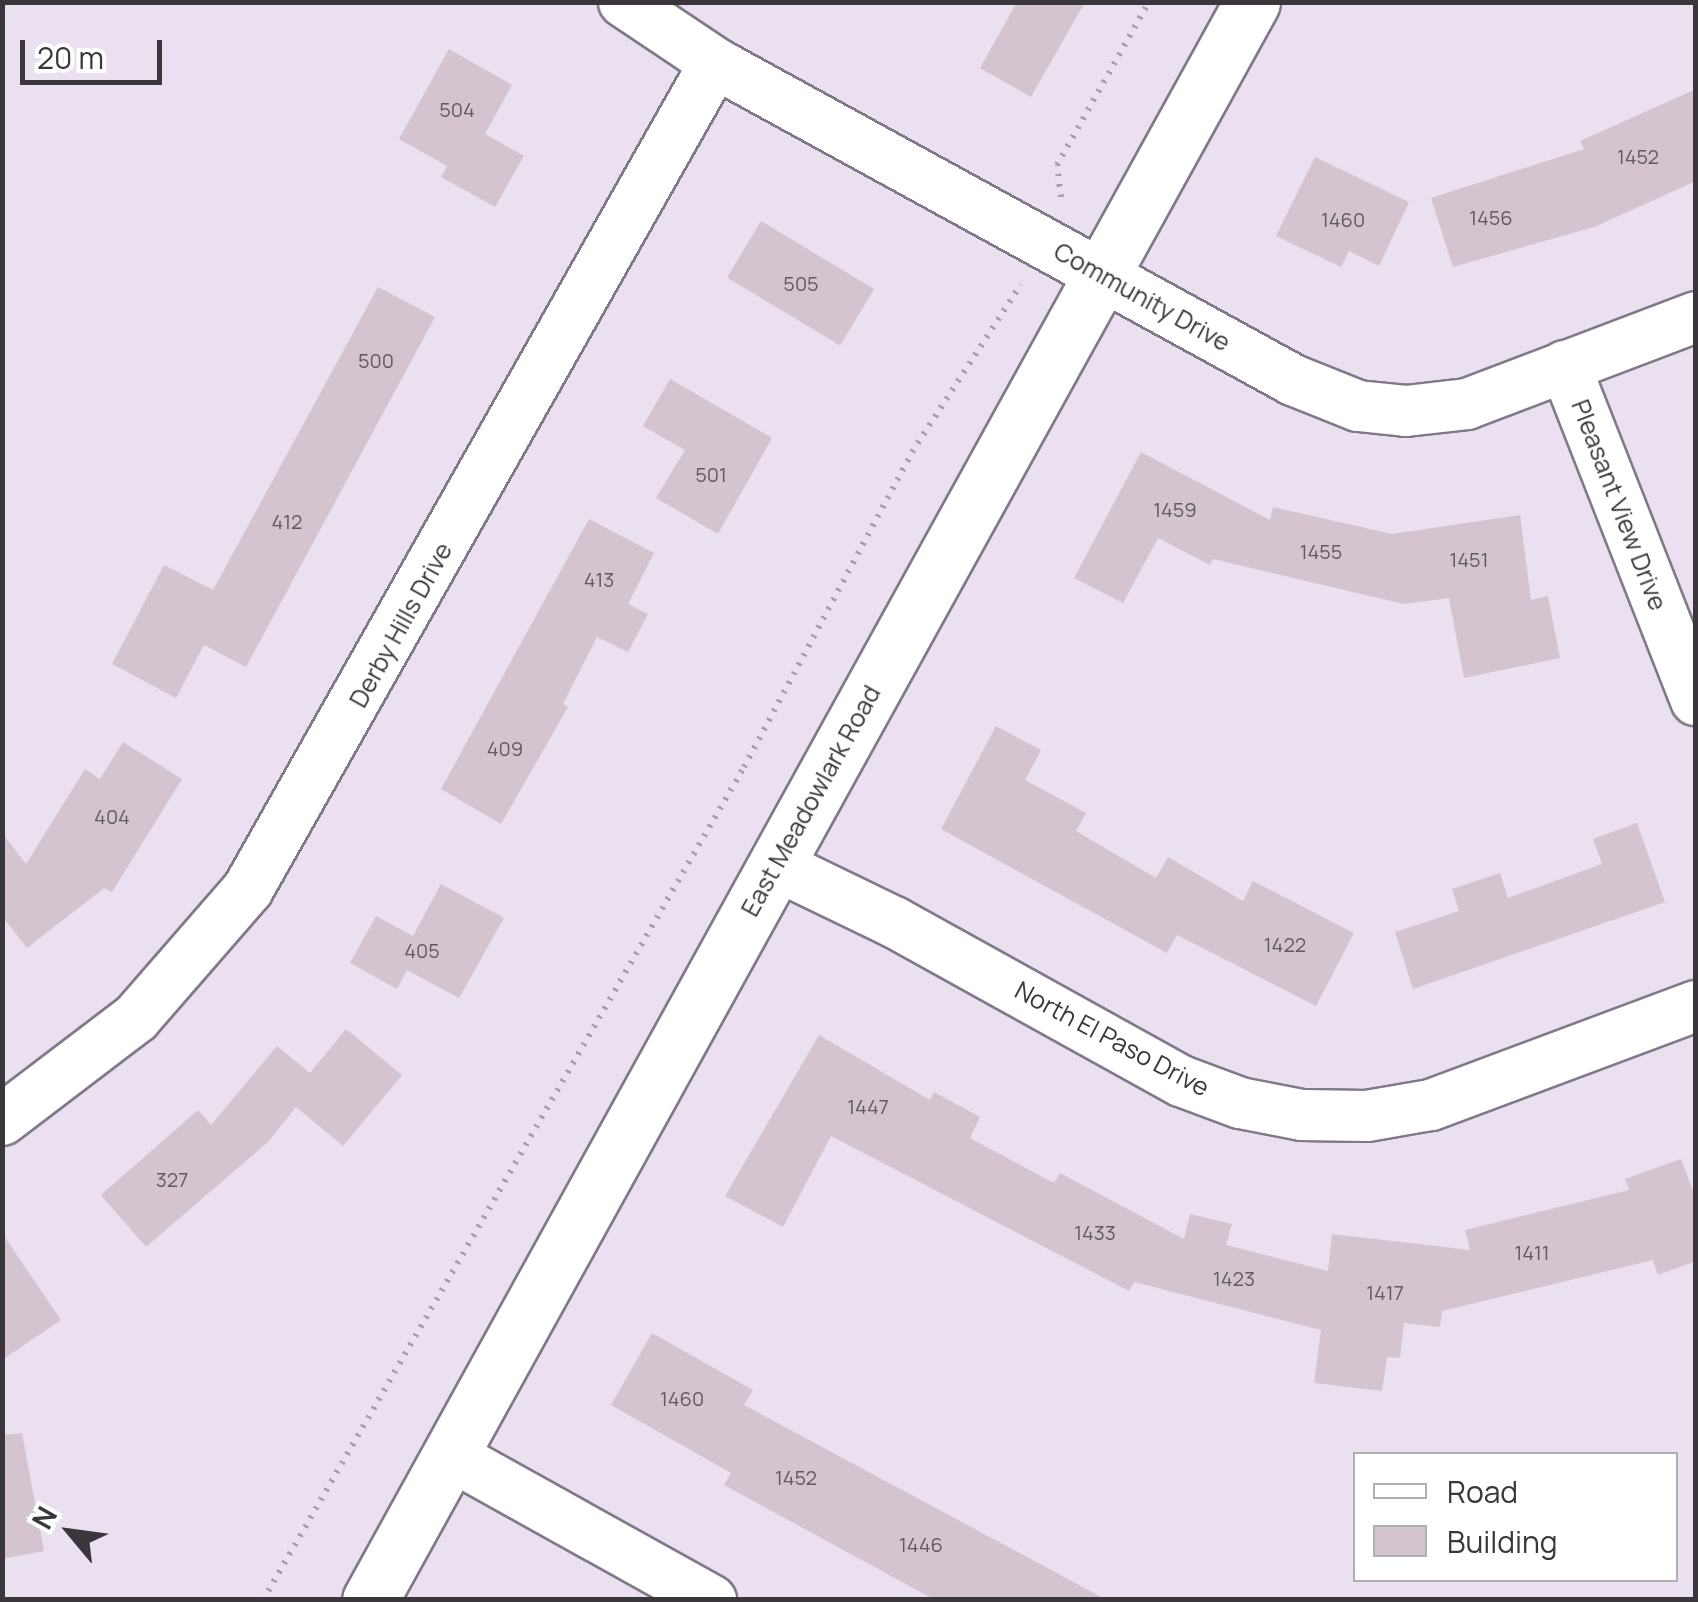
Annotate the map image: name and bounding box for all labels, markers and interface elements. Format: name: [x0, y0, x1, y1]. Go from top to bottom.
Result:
scale bar: [25, 20, 168, 82]
text: 20 m: [37, 37, 104, 78]
house number: 504: [439, 97, 475, 121]
house number: 1452: [1617, 144, 1659, 168]
house number: 1456: [1469, 205, 1513, 229]
house number: 1460: [1321, 207, 1365, 231]
street label: Community Drive: [1049, 236, 1235, 358]
house number: 505: [783, 271, 819, 295]
house number: 500: [358, 348, 394, 372]
street label: Pleasant View Drive: [1565, 395, 1673, 615]
house number: 501: [695, 462, 727, 486]
house number: 1459: [1153, 497, 1197, 521]
house number: 412: [272, 509, 302, 533]
street label: Derby Hills Drive: [343, 537, 459, 713]
house number: 1455: [1300, 539, 1342, 563]
house number: 1451: [1450, 547, 1488, 571]
house number: 413: [584, 567, 614, 591]
street label: East Meadowlark Road: [735, 680, 887, 922]
house number: 409: [487, 736, 523, 760]
house number: 404: [94, 804, 130, 828]
house number: 1422: [1264, 932, 1306, 956]
house number: 405: [404, 938, 440, 962]
street label: North El Paso Drive: [1010, 975, 1214, 1103]
house number: 1447: [847, 1094, 889, 1118]
house number: 327: [156, 1167, 188, 1191]
house number: 1433: [1074, 1220, 1116, 1244]
house number: 1411: [1514, 1240, 1550, 1264]
house number: 1423: [1213, 1266, 1255, 1290]
house number: 1417: [1366, 1280, 1404, 1304]
house number: 1460: [660, 1386, 704, 1410]
legend: [1353, 1452, 1678, 1582]
house number: 1452: [775, 1465, 817, 1489]
text: Road: [1447, 1471, 1518, 1512]
north arrow: [20, 1482, 120, 1582]
text: N: [22, 1499, 65, 1535]
text: Building: [1447, 1521, 1558, 1562]
house number: 1446: [899, 1532, 943, 1556]

